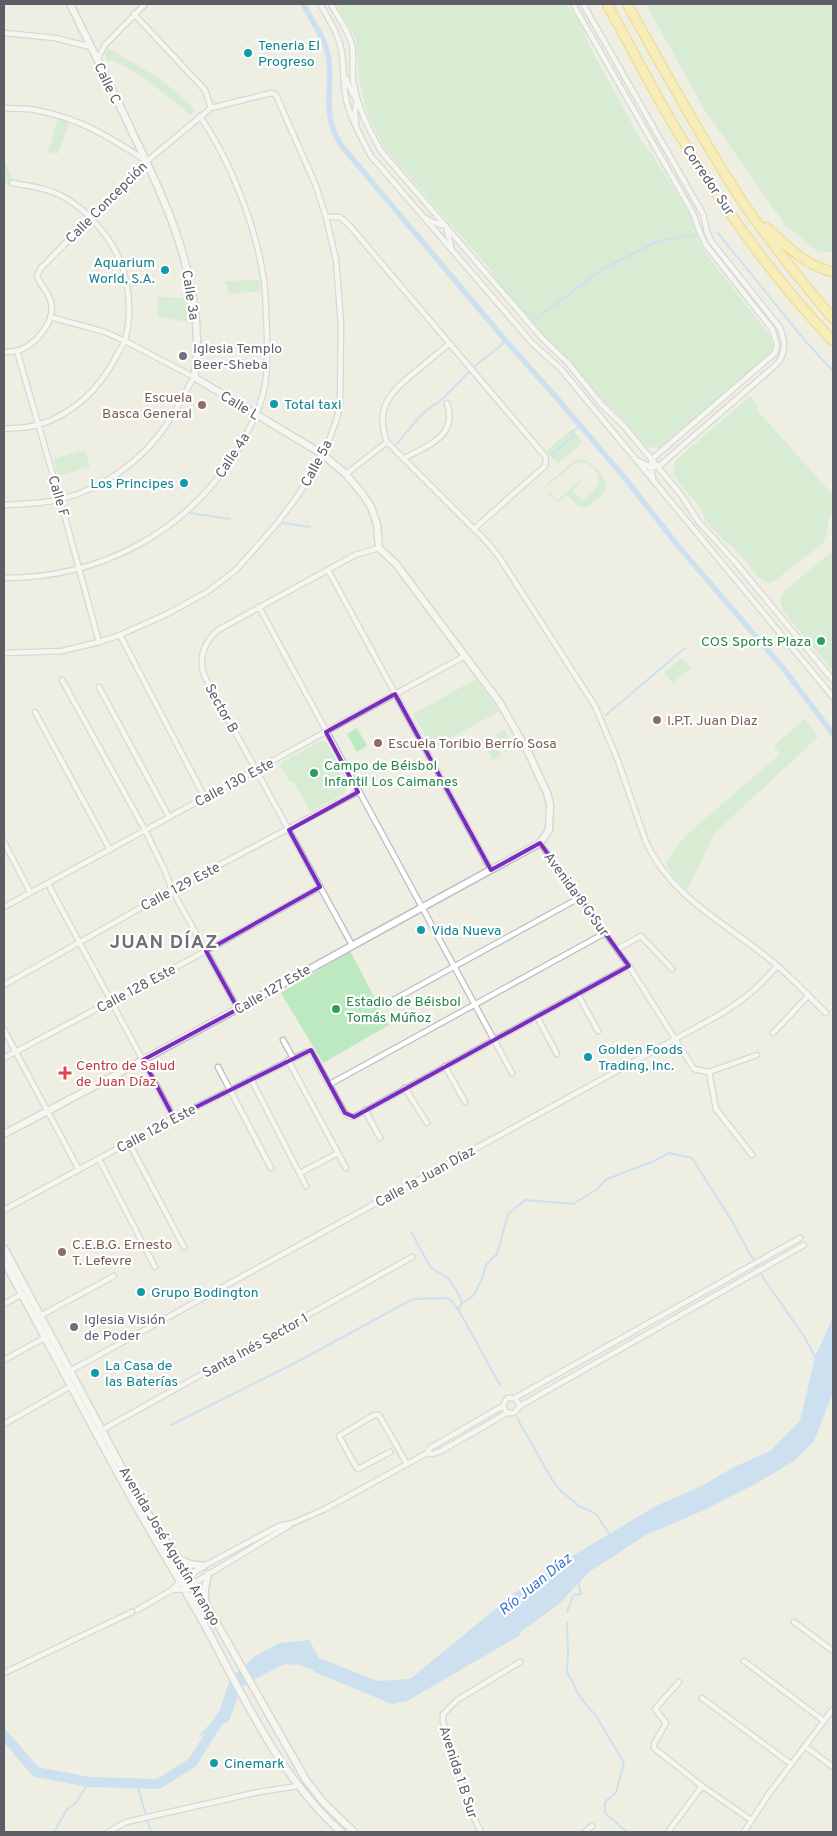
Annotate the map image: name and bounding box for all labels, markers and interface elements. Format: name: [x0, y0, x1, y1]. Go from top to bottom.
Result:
place label: Teneria El Progreso: [258, 38, 320, 71]
marker: Teneria El Progreso: [242, 47, 254, 59]
street label: Calle C: [89, 60, 124, 107]
street label: Corredor Sur: [678, 142, 738, 220]
street label: Calle Concepción: [63, 159, 152, 248]
place label: Aquarium World, S.A.: [89, 255, 155, 288]
marker: Aquarium World, S.A.: [159, 264, 171, 276]
street label: Calle 3a: [177, 269, 202, 322]
place label: Iglesia Templo Beer-Sheba: [193, 341, 282, 374]
marker: Iglesia Templo Beer-Sheba: [177, 350, 189, 362]
street label: Calle L: [217, 388, 262, 425]
place label: Escuela Basca General: [102, 390, 192, 423]
place label: Total taxi: [284, 397, 342, 414]
marker: Total taxi: [268, 398, 280, 410]
marker: Escuela Basca General: [196, 399, 208, 411]
street label: Calle 4a: [212, 430, 254, 482]
street label: Calle 5a: [298, 437, 337, 490]
street label: Calle F: [44, 474, 72, 519]
place label: Los Principes: [90, 476, 174, 493]
marker: Los Principes: [178, 477, 190, 489]
place label: COS Sports Plaza: [701, 634, 811, 651]
marker: COS Sports Plaza: [815, 635, 827, 647]
street label: Sector B: [200, 681, 241, 736]
place label: I.P.T. Juan Diaz: [667, 713, 758, 730]
marker: I.P.T. Juan Diaz: [651, 714, 663, 726]
place label: Escuela Toribio Berrío Sosa: [388, 736, 557, 753]
marker: Escuela Toribio Berrío Sosa: [372, 737, 384, 749]
street label: Calle 130 Este: [192, 755, 277, 811]
place label: Campo de Béisbol Infantil Los Caimanes: [324, 758, 458, 791]
marker: Campo de Béisbol Infantil Los Caimanes: [308, 767, 320, 779]
street label: Avenida 8 G Sur: [539, 849, 612, 941]
street label: Calle 129 Este: [138, 859, 223, 915]
place label: Vida Nueva: [431, 923, 501, 940]
marker: Vida Nueva: [415, 924, 427, 936]
district label: JUAN DÍAZ: [110, 930, 218, 955]
street label: Calle 128 Este: [94, 961, 179, 1017]
street label: Calle 127 Este: [231, 962, 314, 1019]
place label: Estadio de Béisbol Tomás Múñoz: [346, 994, 461, 1027]
marker: Estadio de Béisbol Tomás Múñoz: [330, 1003, 342, 1015]
place label: Golden Foods Trading, Inc.: [598, 1042, 683, 1075]
marker: Golden Foods Trading, Inc.: [582, 1051, 594, 1063]
place label: Centro de Salud de Juan Díaz: [76, 1058, 175, 1091]
marker: Centro de Salud de Juan Díaz: [58, 1066, 72, 1080]
street label: Calle 126 Este: [114, 1101, 199, 1157]
street label: Calle 1a Juan Díaz: [373, 1143, 479, 1212]
place label: C.E.B.G. Ernesto T. Lefevre: [72, 1237, 172, 1270]
marker: C.E.B.G. Ernesto T. Lefevre: [56, 1246, 68, 1258]
place label: Grupo Bodington: [151, 1285, 259, 1302]
marker: Grupo Bodington: [135, 1286, 147, 1298]
street label: Santa Inés Sector 1: [200, 1310, 312, 1382]
place label: Iglesia Visión de Poder: [84, 1312, 166, 1345]
marker: Iglesia Visión de Poder: [68, 1321, 80, 1333]
place label: La Casa de las Baterías: [105, 1358, 178, 1391]
marker: La Casa de las Baterías: [89, 1367, 101, 1379]
street label: Avenida José Agustín Arango: [114, 1464, 223, 1630]
water label: Río Juan Díaz: [496, 1549, 577, 1620]
street label: Avenida 1 B Sur: [435, 1724, 481, 1821]
place label: Cinemark: [224, 1756, 285, 1773]
marker: Cinemark: [208, 1757, 220, 1769]

